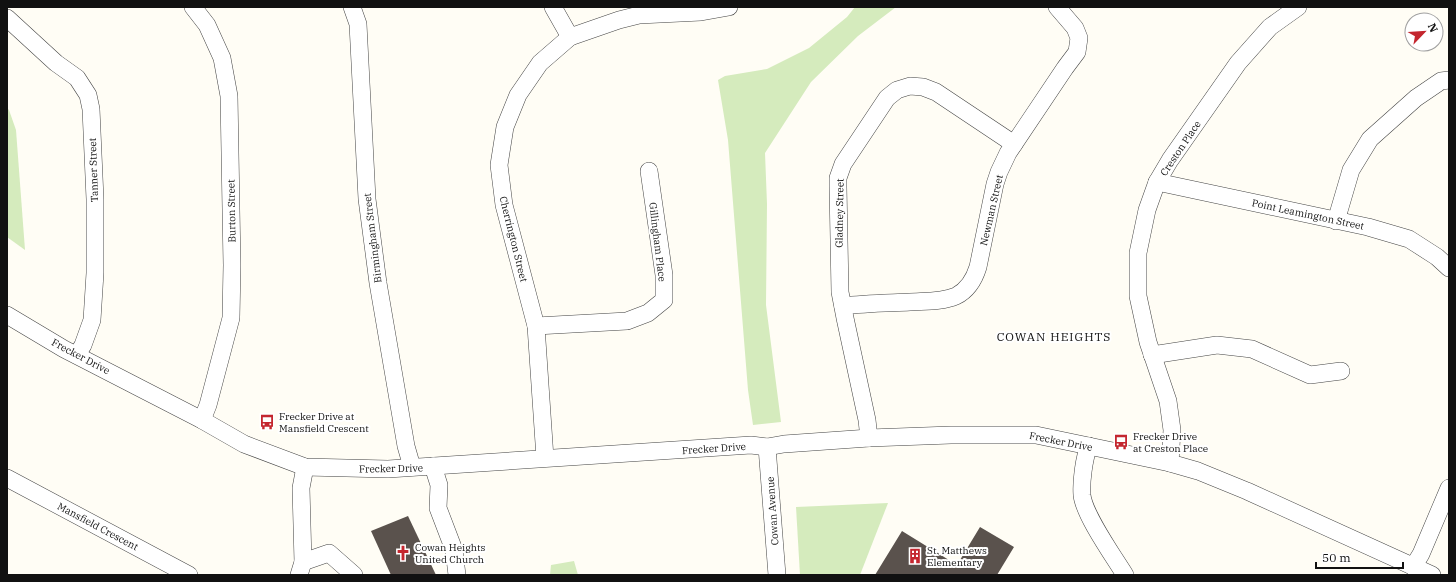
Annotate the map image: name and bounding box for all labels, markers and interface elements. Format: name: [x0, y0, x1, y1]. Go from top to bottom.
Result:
north arrow: [1404, 12, 1444, 52]
text: N: [1425, 21, 1441, 35]
street label: Creston Place: [1157, 118, 1204, 178]
street label: Tanner Street: [86, 137, 101, 202]
street label: Newman Street: [977, 173, 1006, 247]
street label: Gladney Street: [832, 178, 847, 248]
street label: Burton Street: [224, 179, 239, 243]
street label: Birmingham Street: [360, 192, 384, 284]
street label: Cherrington Street: [497, 195, 531, 284]
street label: Point Leamington Street: [1251, 196, 1366, 233]
street label: Gillingham Place: [646, 202, 669, 283]
district label: COWAN HEIGHTS: [997, 329, 1111, 344]
street label: Frecker Drive: [49, 336, 112, 377]
place label: Frecker Drive at Mansfield Crescent: [279, 410, 369, 435]
bus stop icon: Frecker Drive at Mansfield Crescent: [258, 413, 276, 431]
street label: Frecker Drive: [1028, 429, 1094, 454]
place label: Frecker Drive at Creston Place: [1133, 430, 1208, 455]
bus stop icon: Frecker Drive at Creston Place: [1112, 433, 1130, 451]
street label: Frecker Drive: [682, 440, 746, 457]
street label: Frecker Drive: [359, 461, 423, 476]
street label: Cowan Avenue: [764, 476, 781, 546]
street label: Mansfield Crescent: [55, 500, 141, 553]
place label: Cowan Heights United Church: [415, 541, 485, 566]
church icon: Cowan Heights United Church: [394, 544, 412, 562]
place label: St. Matthews Elementary: [927, 544, 987, 569]
scale bar: [1316, 544, 1403, 570]
building icon: St. Matthews Elementary: [906, 547, 924, 565]
text: 50 m: [1322, 550, 1351, 565]

